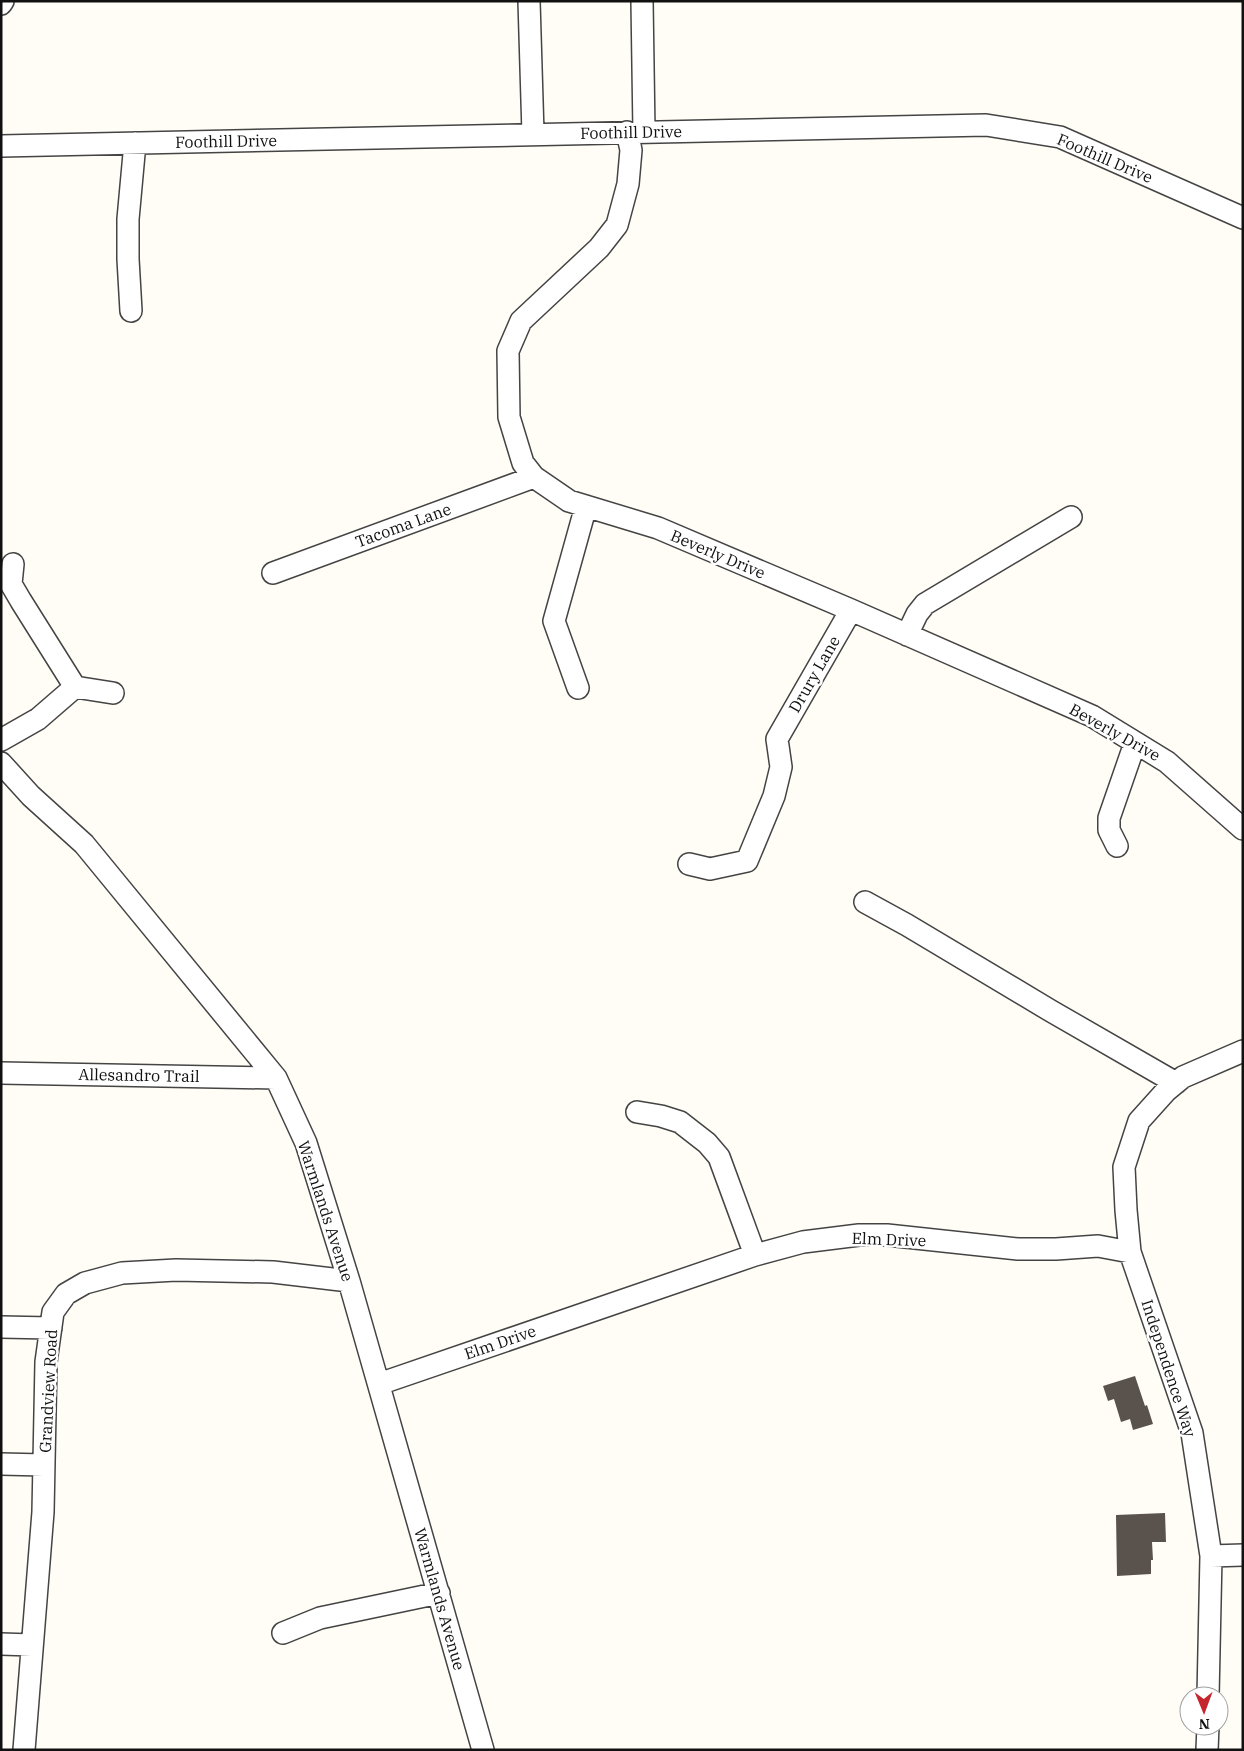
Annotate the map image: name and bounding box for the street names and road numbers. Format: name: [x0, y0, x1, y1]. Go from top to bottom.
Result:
street label: Foothill Drive: [580, 121, 682, 143]
street label: Foothill Drive: [1054, 129, 1156, 187]
street label: Foothill Drive: [175, 130, 277, 152]
street label: Tacoma Lane: [352, 498, 454, 552]
street label: Beverly Drive: [668, 525, 768, 583]
street label: Drury Lane: [784, 632, 844, 716]
street label: Beverly Drive: [1066, 699, 1164, 765]
street label: Allesandro Trail: [78, 1064, 200, 1086]
street label: Warmlands Avenue: [294, 1138, 358, 1284]
street label: Elm Drive: [851, 1228, 927, 1250]
street label: Independence Way: [1137, 1297, 1201, 1440]
street label: Elm Drive: [462, 1320, 538, 1364]
street label: Grandview Road: [35, 1328, 61, 1453]
street label: Warmlands Avenue: [410, 1526, 470, 1672]

